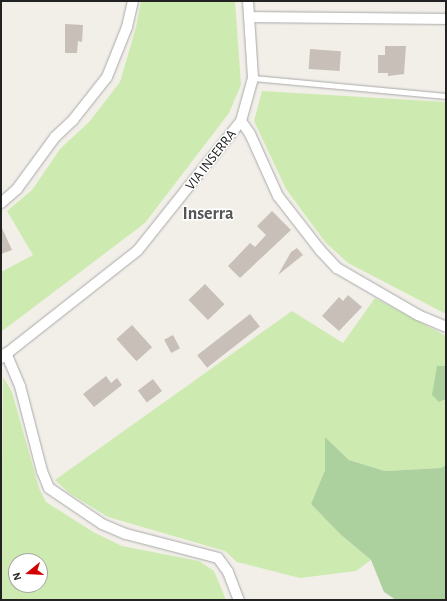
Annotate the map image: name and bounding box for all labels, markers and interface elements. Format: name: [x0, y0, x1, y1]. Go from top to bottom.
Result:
street label: VIA INSERRA: [182, 126, 240, 194]
district label: Inserra: [182, 203, 234, 225]
north arrow: [8, 553, 48, 593]
text: N: [11, 571, 23, 582]

